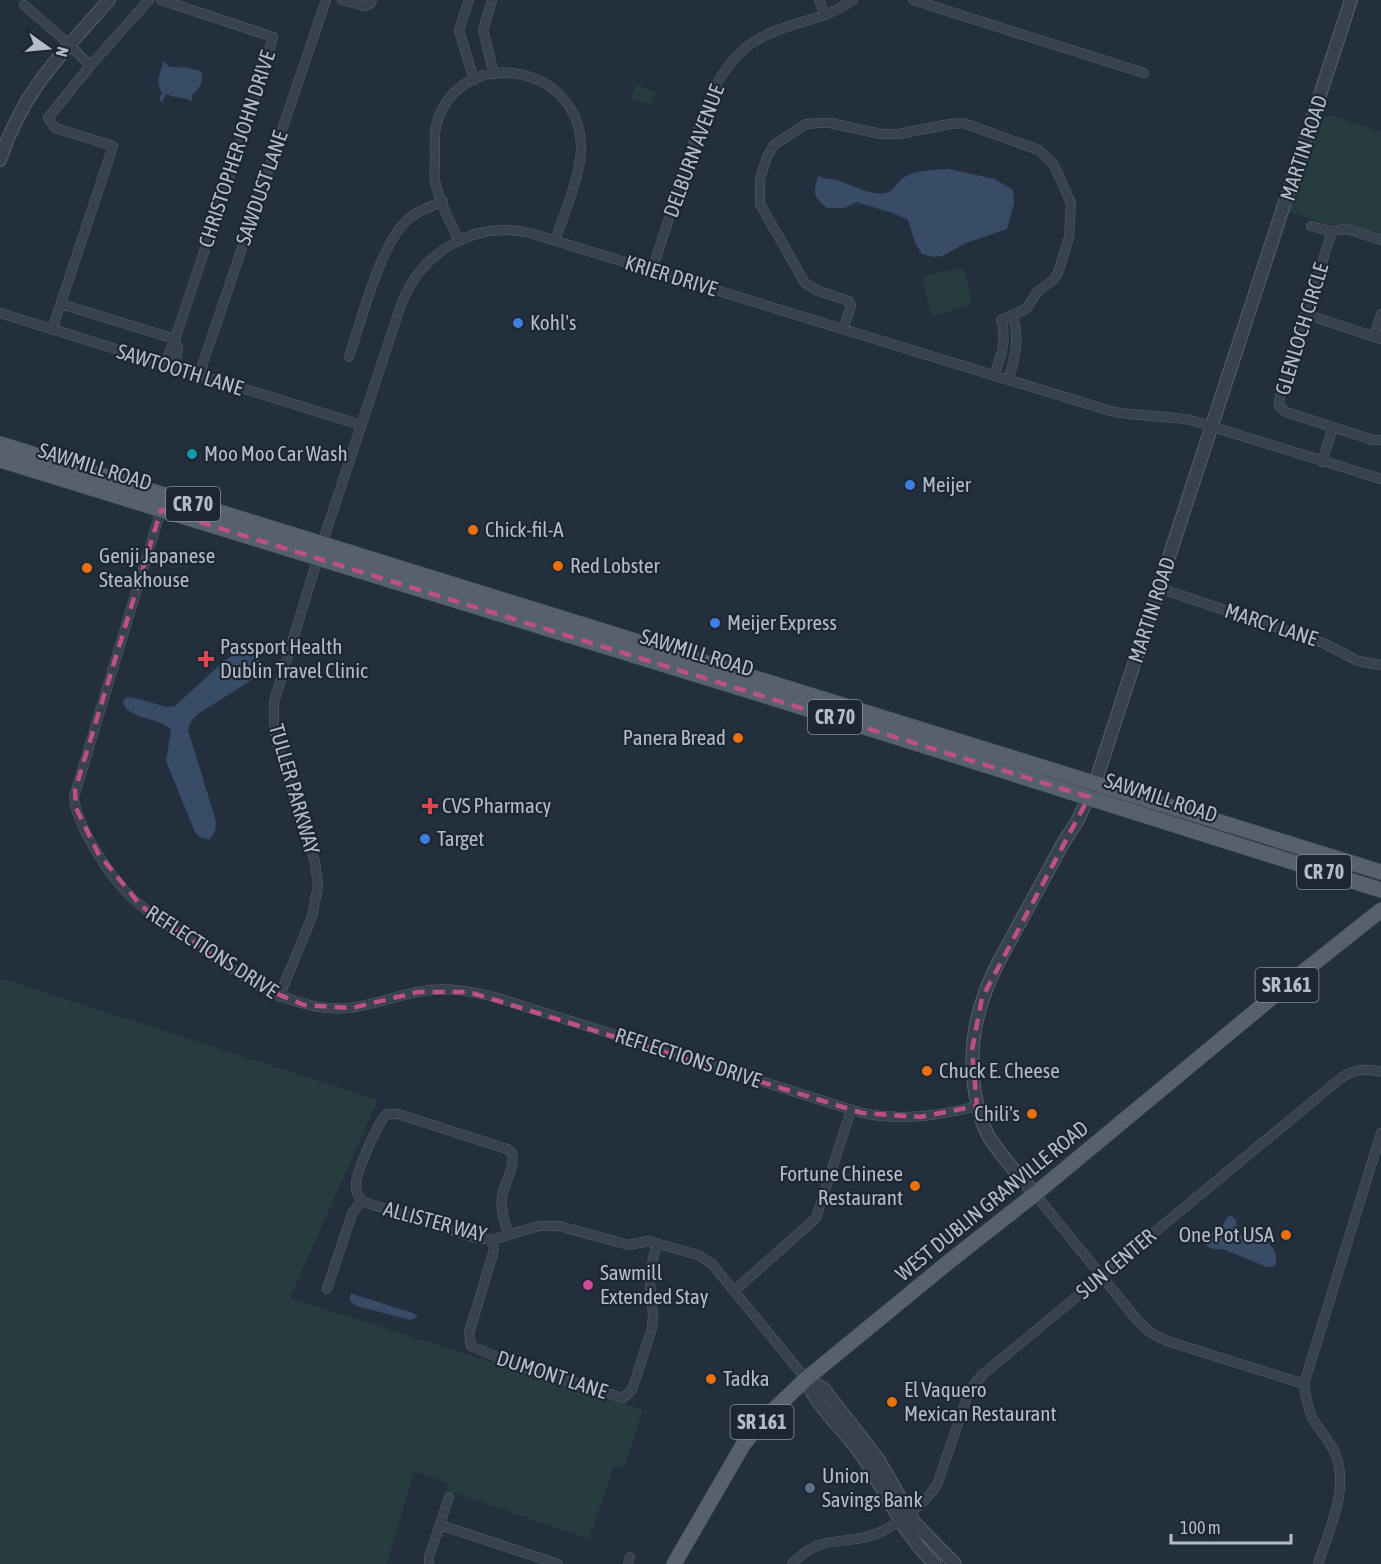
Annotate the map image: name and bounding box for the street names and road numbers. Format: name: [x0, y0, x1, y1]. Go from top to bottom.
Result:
street label: CHRISTOPHER JOHN DRIVE: [193, 47, 279, 250]
street label: DELBURN AVENUE: [658, 81, 728, 220]
street label: MARTIN ROAD: [1275, 92, 1331, 203]
street label: SAWDUST LANE: [230, 128, 292, 248]
street label: KRIER DRIVE: [622, 250, 720, 300]
street label: GLENLOCH CIRCLE: [1270, 260, 1333, 398]
street label: SAWTOOTH LANE: [114, 338, 246, 400]
street label: SAWMILL ROAD: [36, 437, 155, 495]
road number: CR 70: [166, 487, 220, 521]
street label: MARTIN ROAD: [1123, 554, 1179, 665]
street label: MARCY LANE: [1222, 598, 1321, 650]
street label: SAWMILL ROAD: [638, 623, 757, 681]
road number: CR 70: [808, 700, 862, 734]
street label: TULLER PARKWAY: [265, 721, 325, 857]
street label: SAWMILL ROAD: [1102, 768, 1221, 827]
road number: CR 70: [1297, 855, 1351, 889]
street label: REFLECTIONS DRIVE: [142, 900, 283, 1003]
road number: SR 161: [1256, 968, 1318, 1002]
street label: REFLECTIONS DRIVE: [612, 1022, 764, 1092]
street label: WEST DUBLIN GRANVILLE ROAD: [890, 1115, 1092, 1285]
street label: ALLISTER WAY: [381, 1196, 490, 1246]
street label: SUN CENTER: [1071, 1223, 1160, 1303]
street label: DUMONT LANE: [494, 1345, 611, 1403]
road number: SR 161: [730, 1405, 794, 1439]

